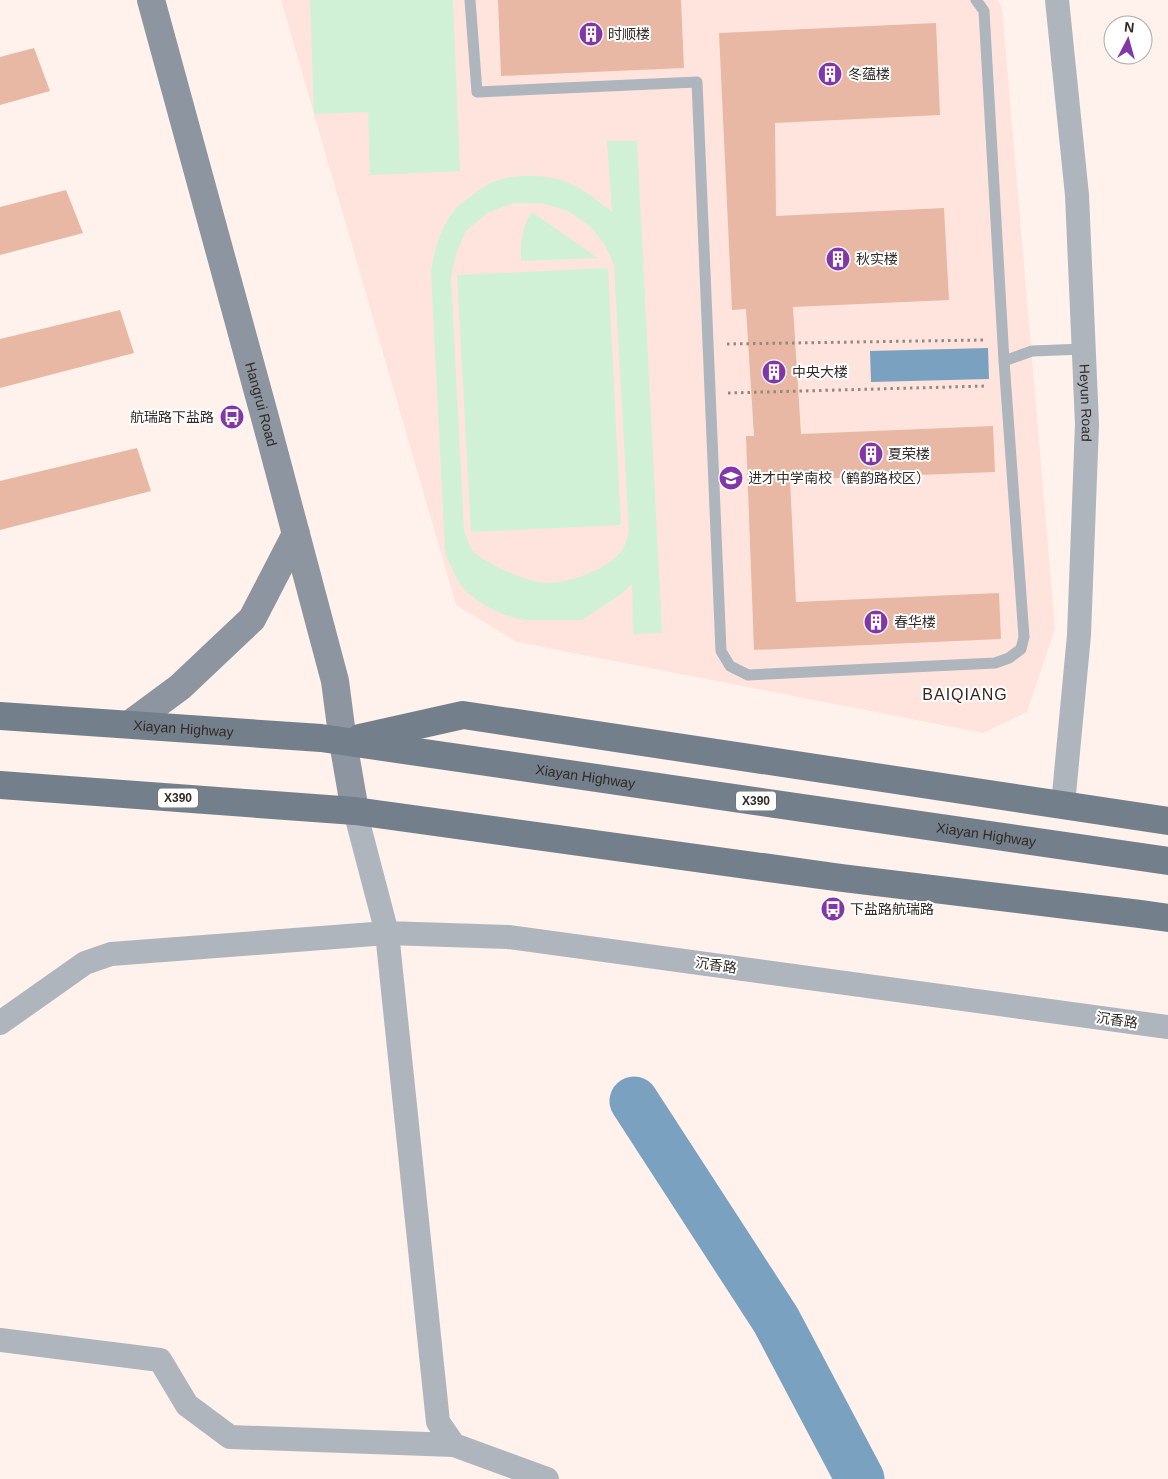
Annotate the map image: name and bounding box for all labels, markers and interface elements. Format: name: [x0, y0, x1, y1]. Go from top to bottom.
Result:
north arrow: [1103, 15, 1153, 65]
text: N: [1123, 19, 1135, 36]
building icon: 时顺楼: [578, 21, 604, 47]
place label: 时顺楼: [608, 26, 650, 42]
building icon: 冬蕴楼: [817, 61, 843, 87]
place label: 冬蕴楼: [848, 66, 890, 82]
building icon: 秋实楼: [825, 246, 851, 272]
place label: 秋实楼: [856, 251, 898, 267]
building icon: 中央大楼: [761, 359, 787, 385]
street label: Hangrui Road: [242, 360, 280, 448]
place label: 中央大楼: [792, 364, 848, 380]
street label: Heyun Road: [1076, 364, 1095, 442]
bus stop icon: 航瑞路下盐路: [219, 404, 245, 430]
place label: 航瑞路下盐路: [130, 409, 214, 425]
building icon: 夏荣楼: [858, 441, 884, 467]
place label: 夏荣楼: [888, 446, 930, 462]
school or university icon: 进才中学南校（鹤韵路校区）: [718, 465, 744, 491]
place label: 进才中学南校（鹤韵路校区）: [748, 470, 930, 486]
building icon: 春华楼: [863, 609, 889, 635]
place label: 春华楼: [894, 614, 936, 630]
district label: BAIQIANG: [922, 686, 1008, 703]
street label: Xiayan Highway: [133, 717, 234, 740]
street label: Xiayan Highway: [535, 761, 636, 792]
road number: X390: [158, 788, 198, 808]
road number: X390: [736, 791, 776, 810]
street label: Xiayan Highway: [935, 819, 1037, 850]
bus stop icon: 下盐路航瑞路: [820, 896, 846, 922]
place label: 下盐路航瑞路: [850, 901, 934, 917]
street label: 沉香路: [694, 954, 738, 976]
street label: 沉香路: [1095, 1009, 1139, 1031]

